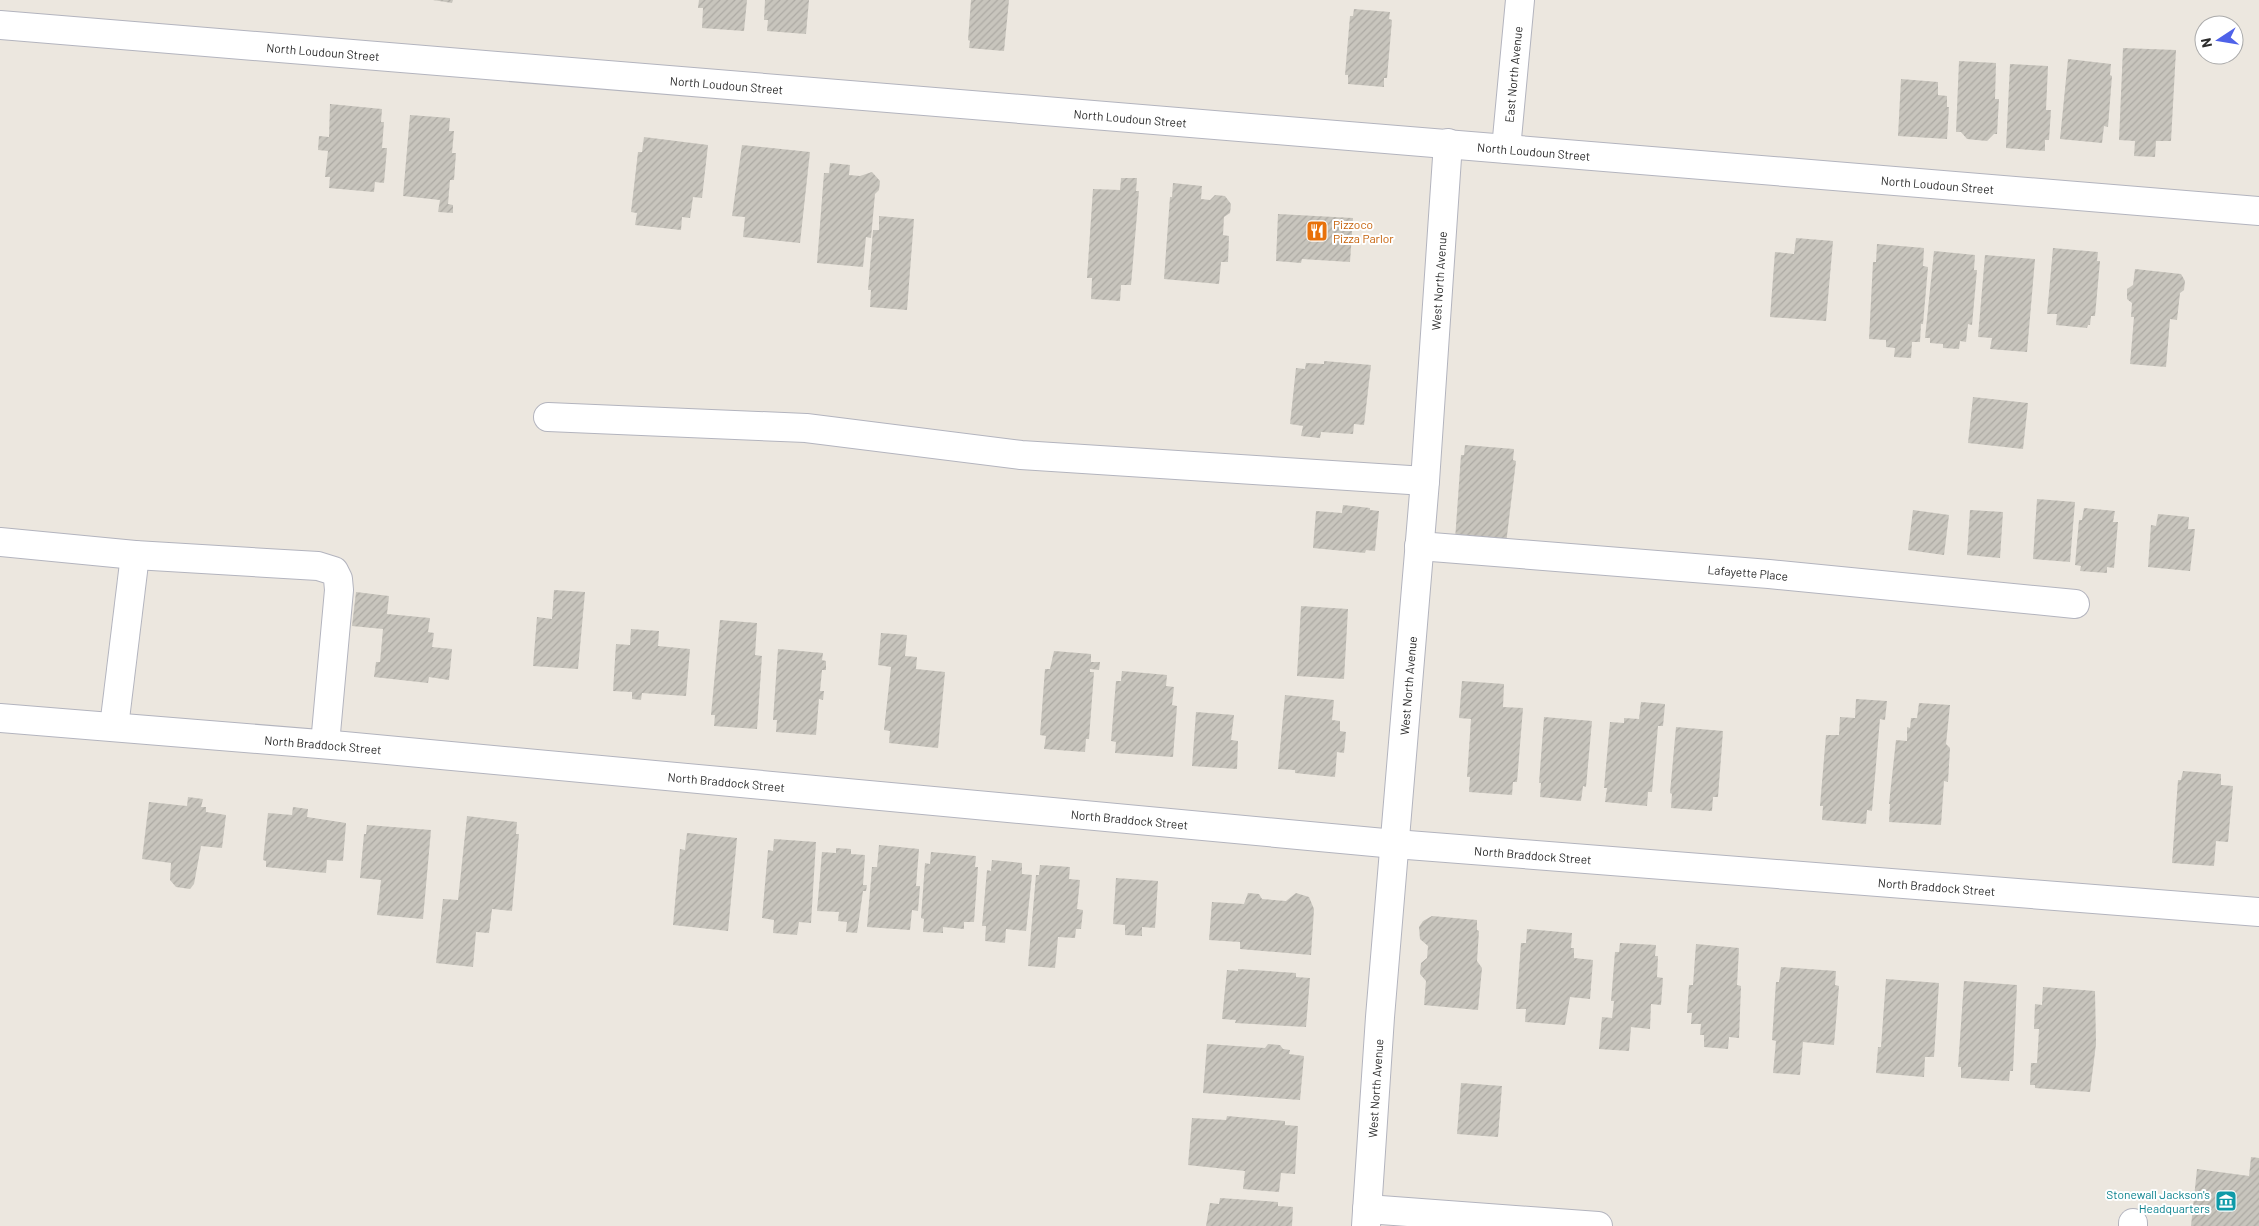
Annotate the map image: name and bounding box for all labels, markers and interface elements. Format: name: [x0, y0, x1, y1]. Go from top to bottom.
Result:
north arrow: [2194, 15, 2244, 65]
street label: East North Avenue: [1502, 26, 1525, 123]
text: N: [2197, 36, 2215, 49]
street label: North Loudoun Street: [266, 40, 380, 63]
street label: North Loudoun Street: [669, 73, 784, 96]
street label: North Loudoun Street: [1073, 106, 1187, 130]
street label: North Loudoun Street: [1477, 140, 1591, 163]
street label: North Loudoun Street: [1880, 173, 1995, 196]
place label: Pizzoco Pizza Parlor: [1333, 217, 1394, 245]
restaurant icon: Pizzoco Pizza Parlor: [1305, 219, 1329, 243]
street label: West North Avenue: [1428, 231, 1449, 331]
street label: Lafayette Place: [1707, 562, 1789, 583]
street label: West North Avenue: [1397, 636, 1419, 736]
street label: North Braddock Street: [264, 733, 382, 756]
street label: North Braddock Street: [667, 769, 785, 794]
street label: North Braddock Street: [1070, 807, 1189, 832]
street label: North Braddock Street: [1474, 843, 1592, 866]
street label: North Braddock Street: [1877, 875, 1996, 898]
street label: West North Avenue: [1365, 1038, 1386, 1138]
place label: Stonewall Jackson's Headquarters: [2106, 1187, 2210, 1215]
museum icon: Stonewall Jackson's Headquarters: [2214, 1189, 2238, 1213]

